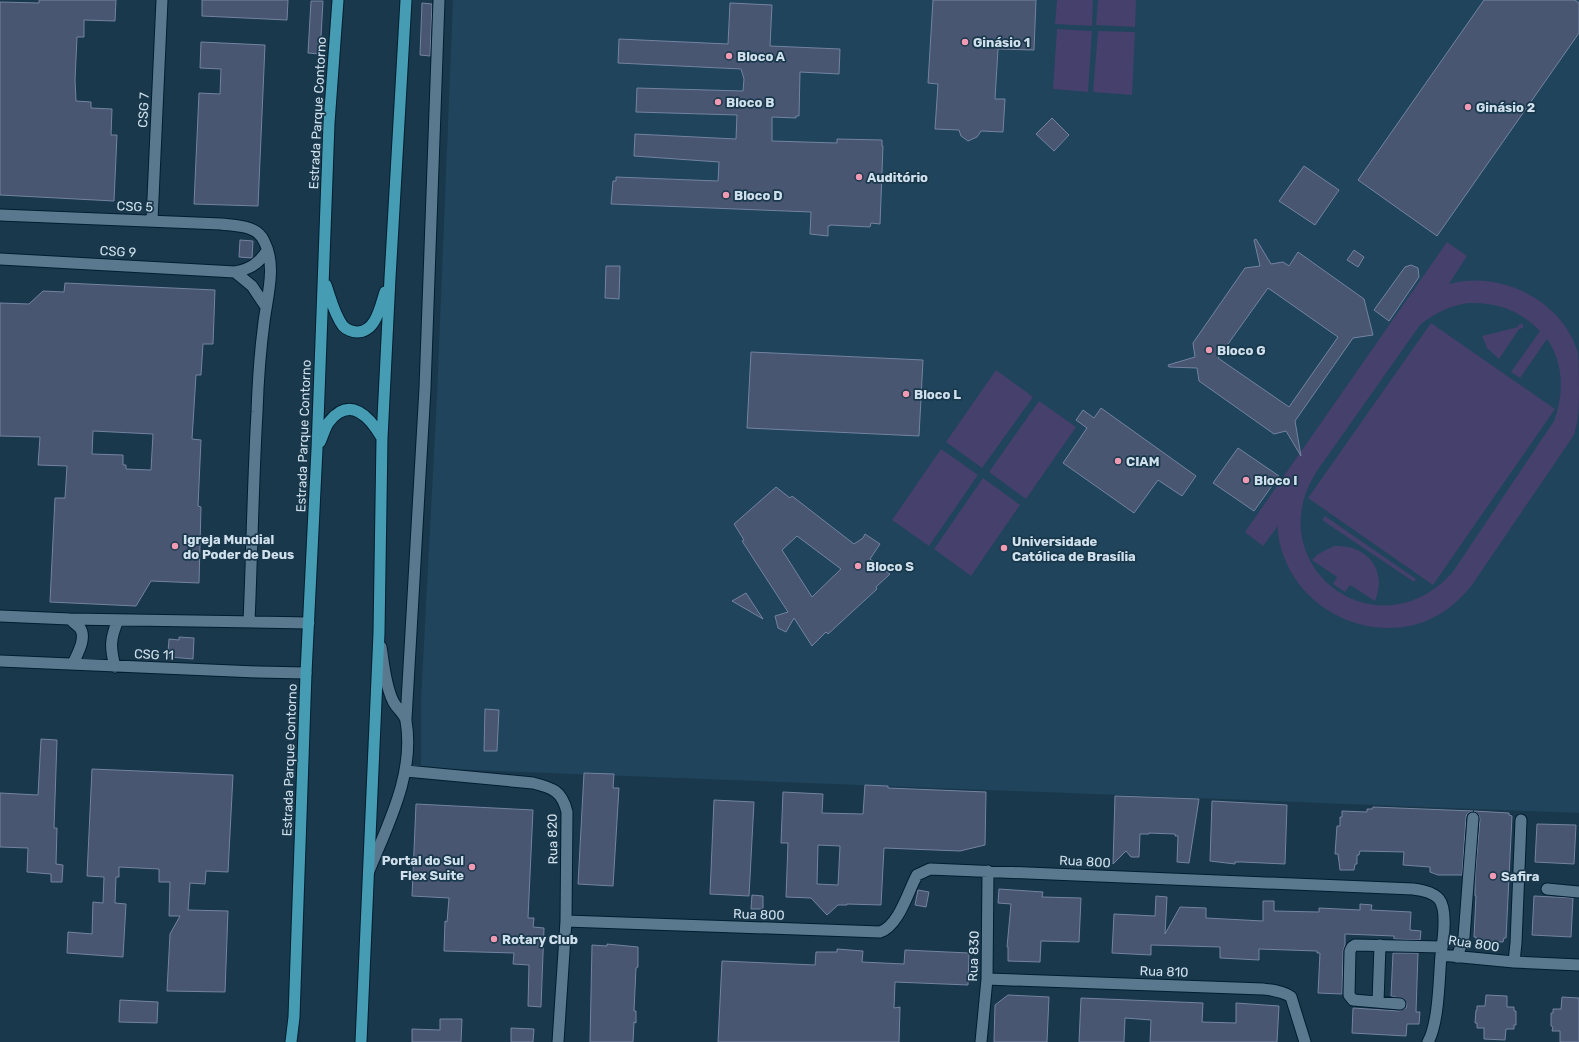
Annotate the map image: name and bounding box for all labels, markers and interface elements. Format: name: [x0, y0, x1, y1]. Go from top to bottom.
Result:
place label: Ginásio 1: [973, 35, 1030, 50]
street label: Estrada Parque Contorno: [306, 36, 329, 190]
marker: Ginásio 1: [960, 37, 970, 47]
place label: Bloco A: [737, 49, 786, 64]
marker: Bloco A: [724, 51, 734, 61]
street label: CSG 7: [135, 92, 152, 128]
place label: Bloco B: [726, 95, 774, 110]
marker: Bloco B: [713, 97, 723, 107]
place label: Ginásio 2: [1476, 100, 1535, 115]
marker: Ginásio 2: [1463, 102, 1473, 112]
place label: Auditório: [867, 170, 928, 185]
marker: Auditório: [854, 172, 864, 182]
place label: Bloco D: [734, 188, 783, 203]
marker: Bloco D: [721, 190, 731, 200]
street label: CSG 5: [116, 198, 154, 215]
street label: CSG 9: [99, 243, 137, 260]
place label: Bloco G: [1217, 343, 1266, 358]
marker: Bloco G: [1204, 345, 1214, 355]
street label: Estrada Parque Contorno: [293, 359, 314, 513]
place label: Bloco L: [914, 387, 961, 402]
marker: Bloco L: [901, 389, 911, 399]
place label: CIAM: [1126, 454, 1159, 469]
marker: CIAM: [1113, 456, 1123, 466]
place label: Bloco I: [1254, 473, 1297, 488]
marker: Bloco I: [1241, 475, 1251, 485]
place label: Igreja Mundial do Poder de Deus: [183, 532, 294, 562]
place label: Universidade Católica de Brasília: [1012, 534, 1136, 564]
marker: Igreja Mundial do Poder de Deus: [170, 541, 180, 551]
marker: Universidade Católica de Brasília: [999, 543, 1009, 553]
place label: Bloco S: [866, 559, 914, 574]
marker: Bloco S: [853, 561, 863, 571]
street label: CSG 11: [134, 646, 174, 663]
street label: Estrada Parque Contorno: [279, 683, 300, 837]
street label: Rua 820: [545, 813, 560, 865]
place label: Portal do Sul Flex Suite: [382, 853, 464, 883]
street label: Rua 800: [1059, 853, 1111, 870]
marker: Portal do Sul Flex Suite: [467, 862, 477, 872]
place label: Safira: [1501, 869, 1539, 884]
marker: Safira: [1488, 871, 1498, 881]
street label: Rua 800: [733, 906, 785, 923]
street label: Rua 830: [965, 930, 982, 982]
place label: Rotary Club: [502, 932, 578, 947]
street label: Rua 800: [1447, 932, 1500, 955]
marker: Rotary Club: [489, 934, 499, 944]
street label: Rua 810: [1139, 963, 1189, 980]

